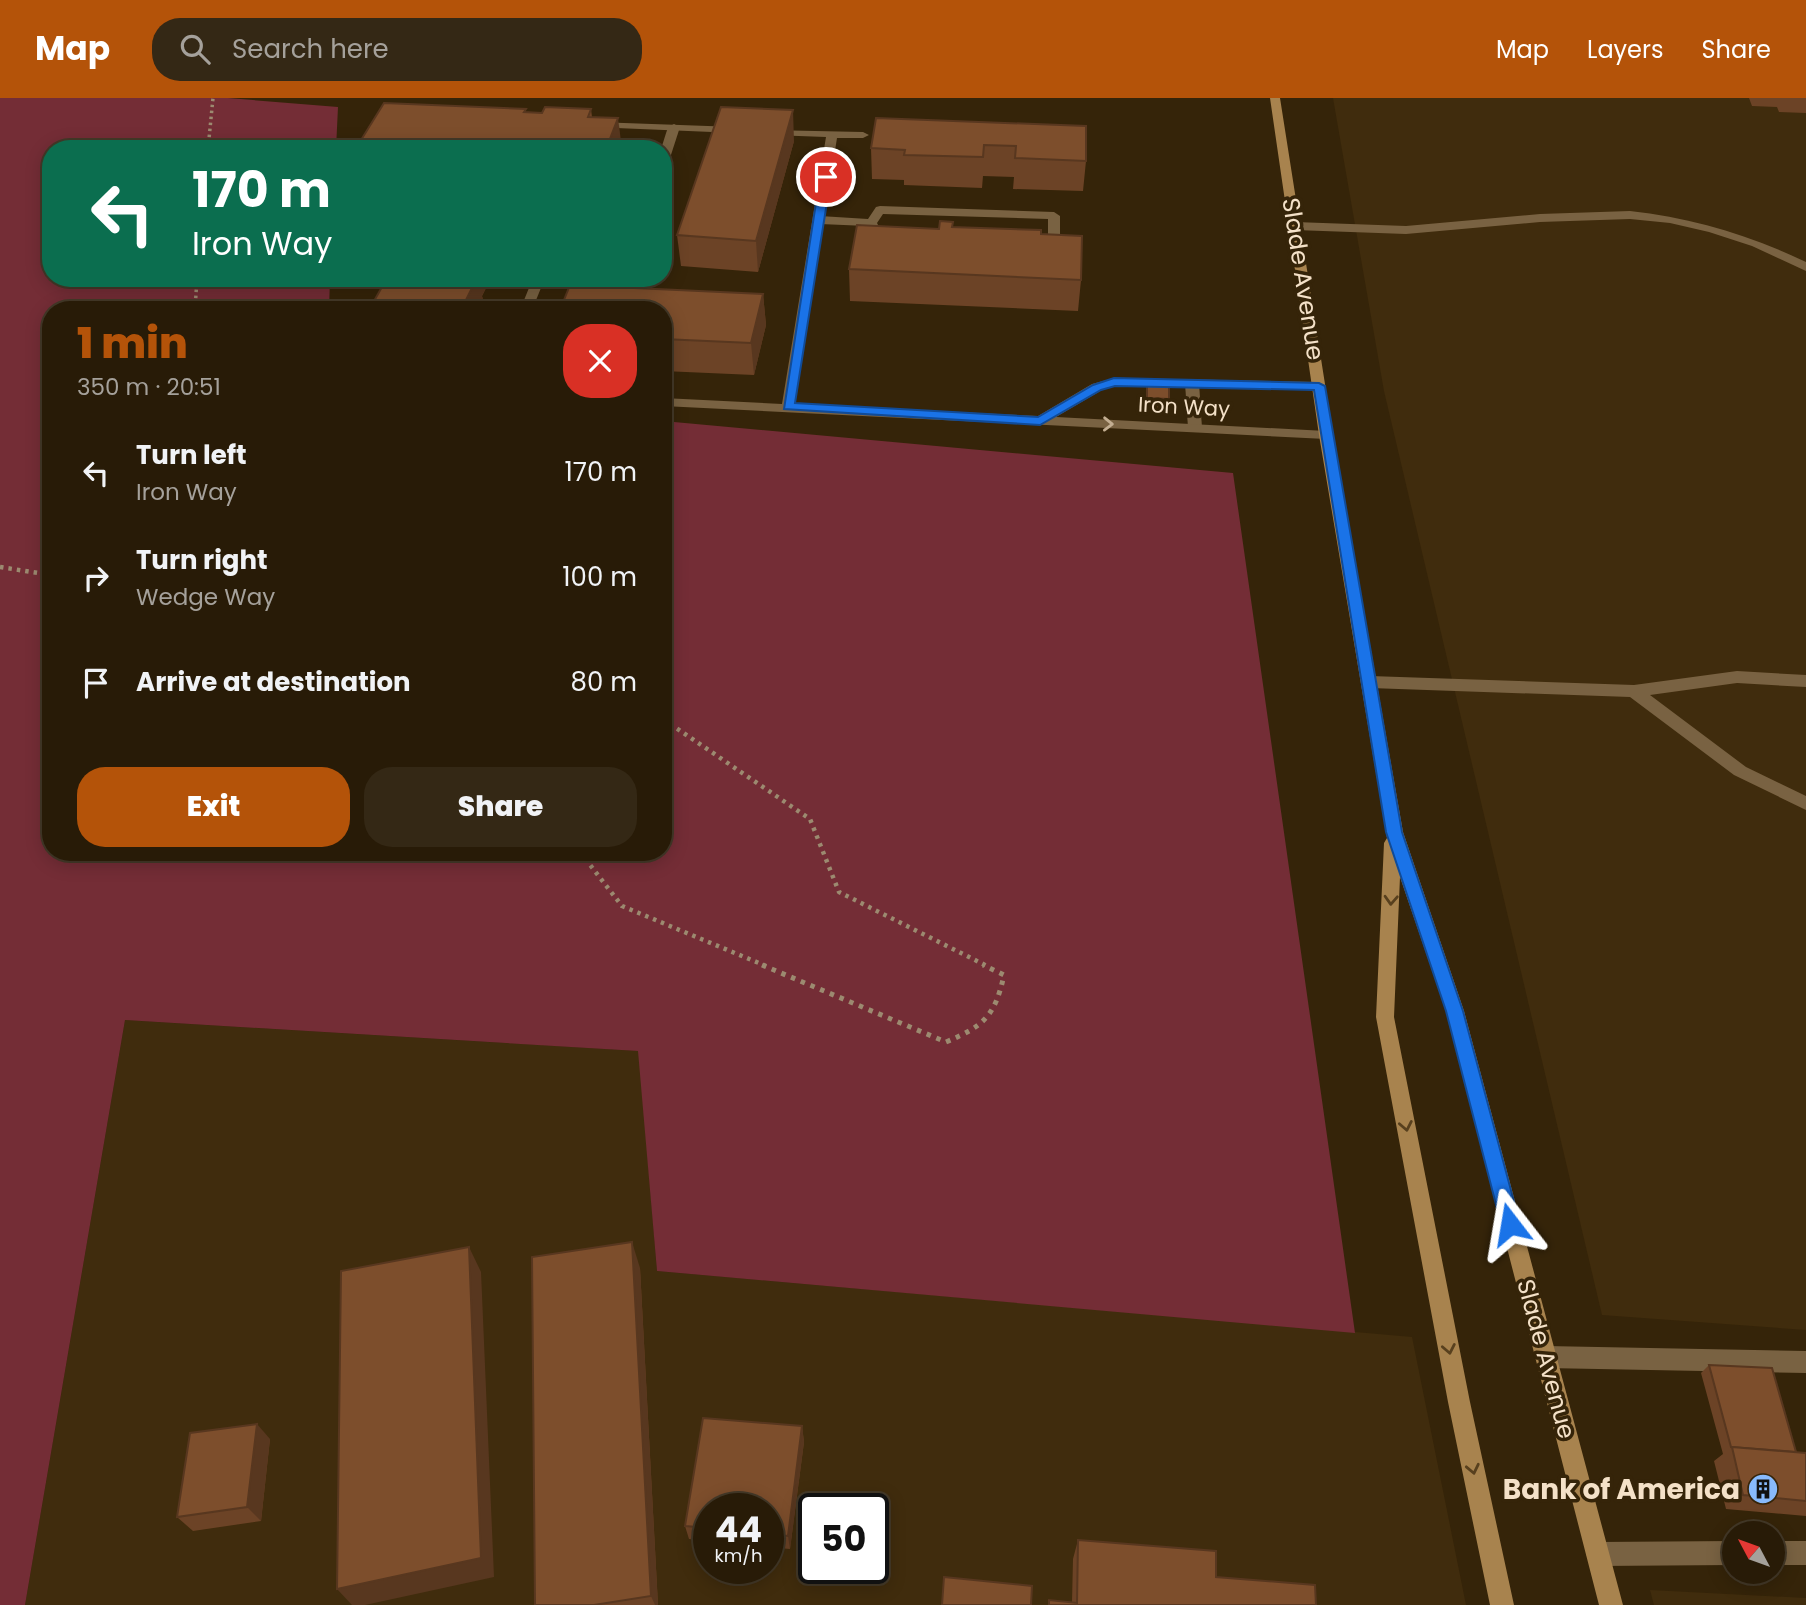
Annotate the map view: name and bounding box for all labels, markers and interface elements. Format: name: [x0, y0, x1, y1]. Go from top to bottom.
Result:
search box: [152, 18, 642, 81]
text: Map: [35, 25, 110, 72]
icon: search: [176, 30, 214, 68]
text: Search here: [232, 31, 389, 67]
text: Map: [1496, 33, 1549, 66]
text: Layers: [1587, 33, 1663, 66]
text: Share: [1701, 33, 1771, 66]
pin: [796, 147, 856, 207]
text: 170 m: [192, 156, 331, 224]
icon: arrive: [807, 158, 845, 196]
icon: left: [77, 168, 168, 259]
street label: Slade Avenue: [1274, 195, 1333, 362]
text: Iron Way: [192, 221, 332, 266]
text: 1 min: [77, 314, 188, 373]
button: close: [563, 324, 637, 398]
text: 350 m · 20:51: [77, 371, 221, 403]
street label: Iron Way: [1137, 390, 1231, 423]
one-way arrow: [1103, 417, 1114, 432]
text: Turn left: [136, 437, 247, 473]
icon: left: [77, 454, 115, 492]
text: 170 m: [564, 454, 637, 490]
text: Iron Way: [136, 476, 237, 508]
text: Turn right: [136, 542, 268, 578]
icon: right: [77, 559, 115, 597]
text: 100 m: [562, 559, 637, 595]
text: Wedge Way: [136, 581, 275, 613]
icon: arrive: [77, 664, 115, 702]
text: Arrive at destination: [136, 664, 411, 700]
text: 80 m: [571, 664, 637, 700]
button: Exit: [77, 767, 350, 847]
button: Share: [364, 767, 637, 847]
one-way arrow: [1383, 895, 1398, 906]
one-way arrow: [1398, 1120, 1413, 1132]
position arrow: [1473, 1187, 1547, 1261]
street label: Slade Avenue: [1509, 1275, 1584, 1442]
one-way arrow: [1441, 1343, 1456, 1355]
one-way arrow: [1465, 1463, 1480, 1475]
place label: Bank of America: [1503, 1470, 1740, 1509]
building icon: Bank of America: [1746, 1472, 1780, 1506]
speed limit sign: 50: [798, 1493, 889, 1584]
text: 44: [715, 1505, 762, 1554]
north arrow: [1722, 1521, 1785, 1584]
map controls: [1722, 1521, 1785, 1584]
text: km/h: [715, 1543, 762, 1568]

